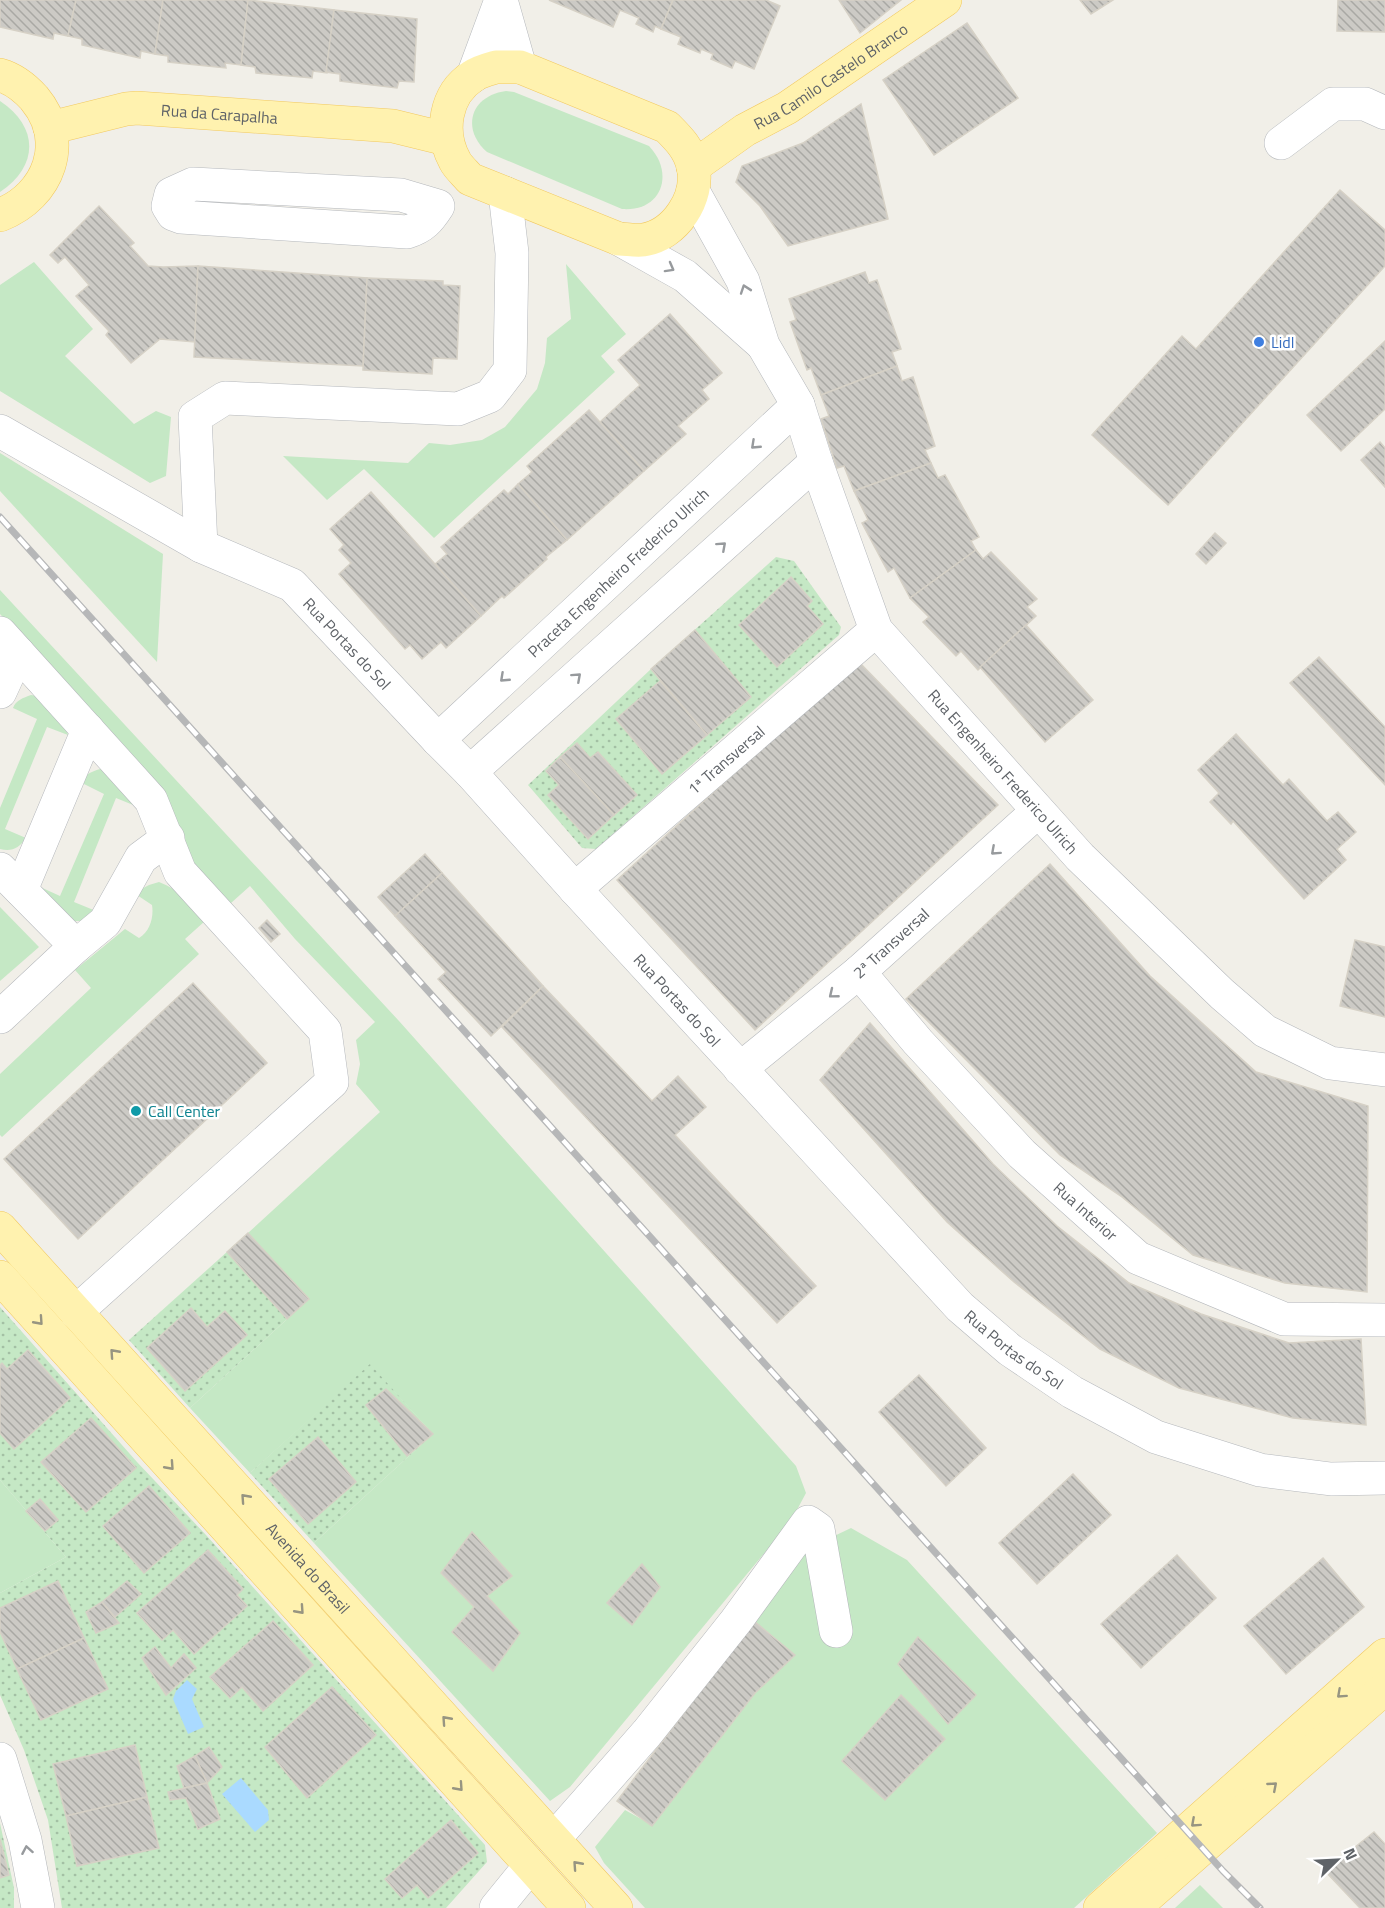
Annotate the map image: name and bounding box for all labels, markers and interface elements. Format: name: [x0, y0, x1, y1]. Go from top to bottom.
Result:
street label: Rua Camilo Castelo Branco: [749, 17, 913, 135]
street label: Rua da Carapalha: [160, 98, 279, 130]
one-way arrow: [664, 260, 674, 272]
one-way arrow: [740, 284, 753, 295]
place label: Lidl: [1271, 330, 1294, 354]
marker: Lidl: [1252, 335, 1266, 349]
one-way arrow: [751, 438, 761, 449]
street label: Praceta Engenheiro Frederico Ulrich: [522, 482, 714, 663]
one-way arrow: [715, 542, 726, 553]
street label: Rua Portas do Sol: [298, 592, 397, 695]
one-way arrow: [501, 671, 512, 682]
one-way arrow: [570, 673, 580, 684]
street label: Rua Engenheiro Frederico Ulrich: [923, 684, 1084, 859]
street label: 1ª Transversal: [682, 720, 770, 800]
one-way arrow: [991, 844, 1002, 855]
street label: 2ª Transversal: [847, 902, 935, 984]
street label: Rua Portas do Sol: [628, 948, 727, 1052]
one-way arrow: [829, 986, 840, 997]
place label: Call Center: [148, 1099, 220, 1123]
marker: Call Center: [129, 1104, 143, 1118]
street label: Rua Interior: [1048, 1176, 1124, 1247]
street label: Rua Portas do Sol: [959, 1304, 1068, 1395]
one-way arrow: [32, 1314, 43, 1325]
one-way arrow: [110, 1350, 121, 1360]
one-way arrow: [163, 1459, 174, 1469]
one-way arrow: [241, 1494, 252, 1505]
street label: Avenida do Brasil: [260, 1517, 356, 1619]
one-way arrow: [293, 1604, 304, 1614]
one-way arrow: [1337, 1687, 1348, 1698]
one-way arrow: [442, 1716, 453, 1727]
one-way arrow: [452, 1780, 463, 1790]
one-way arrow: [1266, 1782, 1277, 1793]
one-way arrow: [1192, 1816, 1202, 1827]
north arrow: [1307, 1830, 1367, 1890]
text: N: [1337, 1844, 1364, 1864]
one-way arrow: [22, 1846, 34, 1855]
one-way arrow: [573, 1861, 584, 1871]

